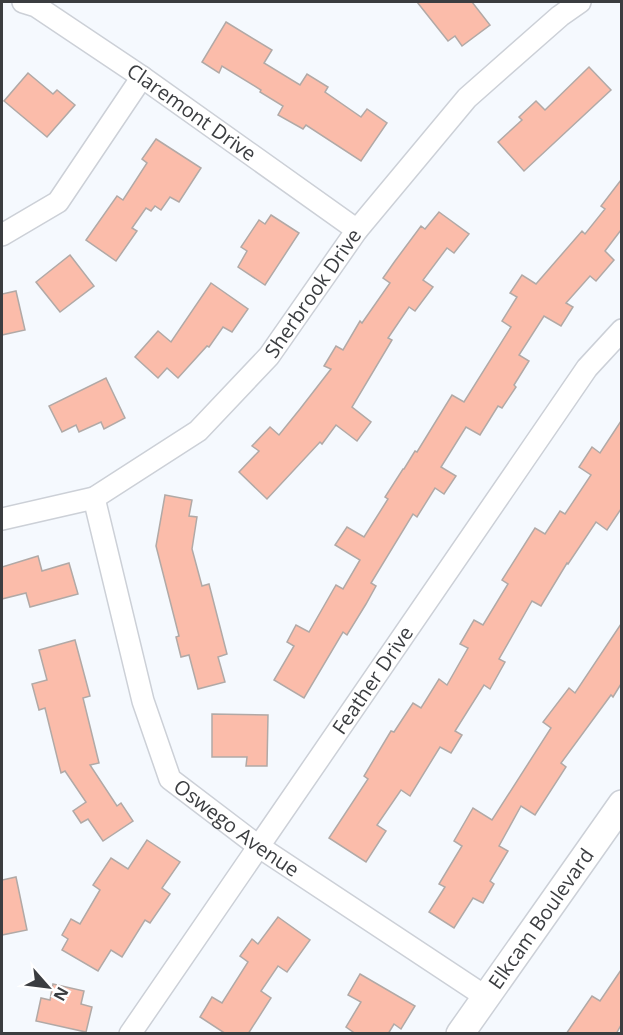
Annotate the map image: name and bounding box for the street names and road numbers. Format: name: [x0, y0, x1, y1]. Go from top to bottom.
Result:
street label: Claremont Drive: [122, 57, 262, 167]
street label: Sherbrook Drive: [258, 223, 367, 363]
street label: Feather Drive: [326, 621, 419, 739]
street label: Oswego Avenue: [168, 773, 305, 883]
street label: Elkcam Boulevard: [482, 843, 600, 994]

